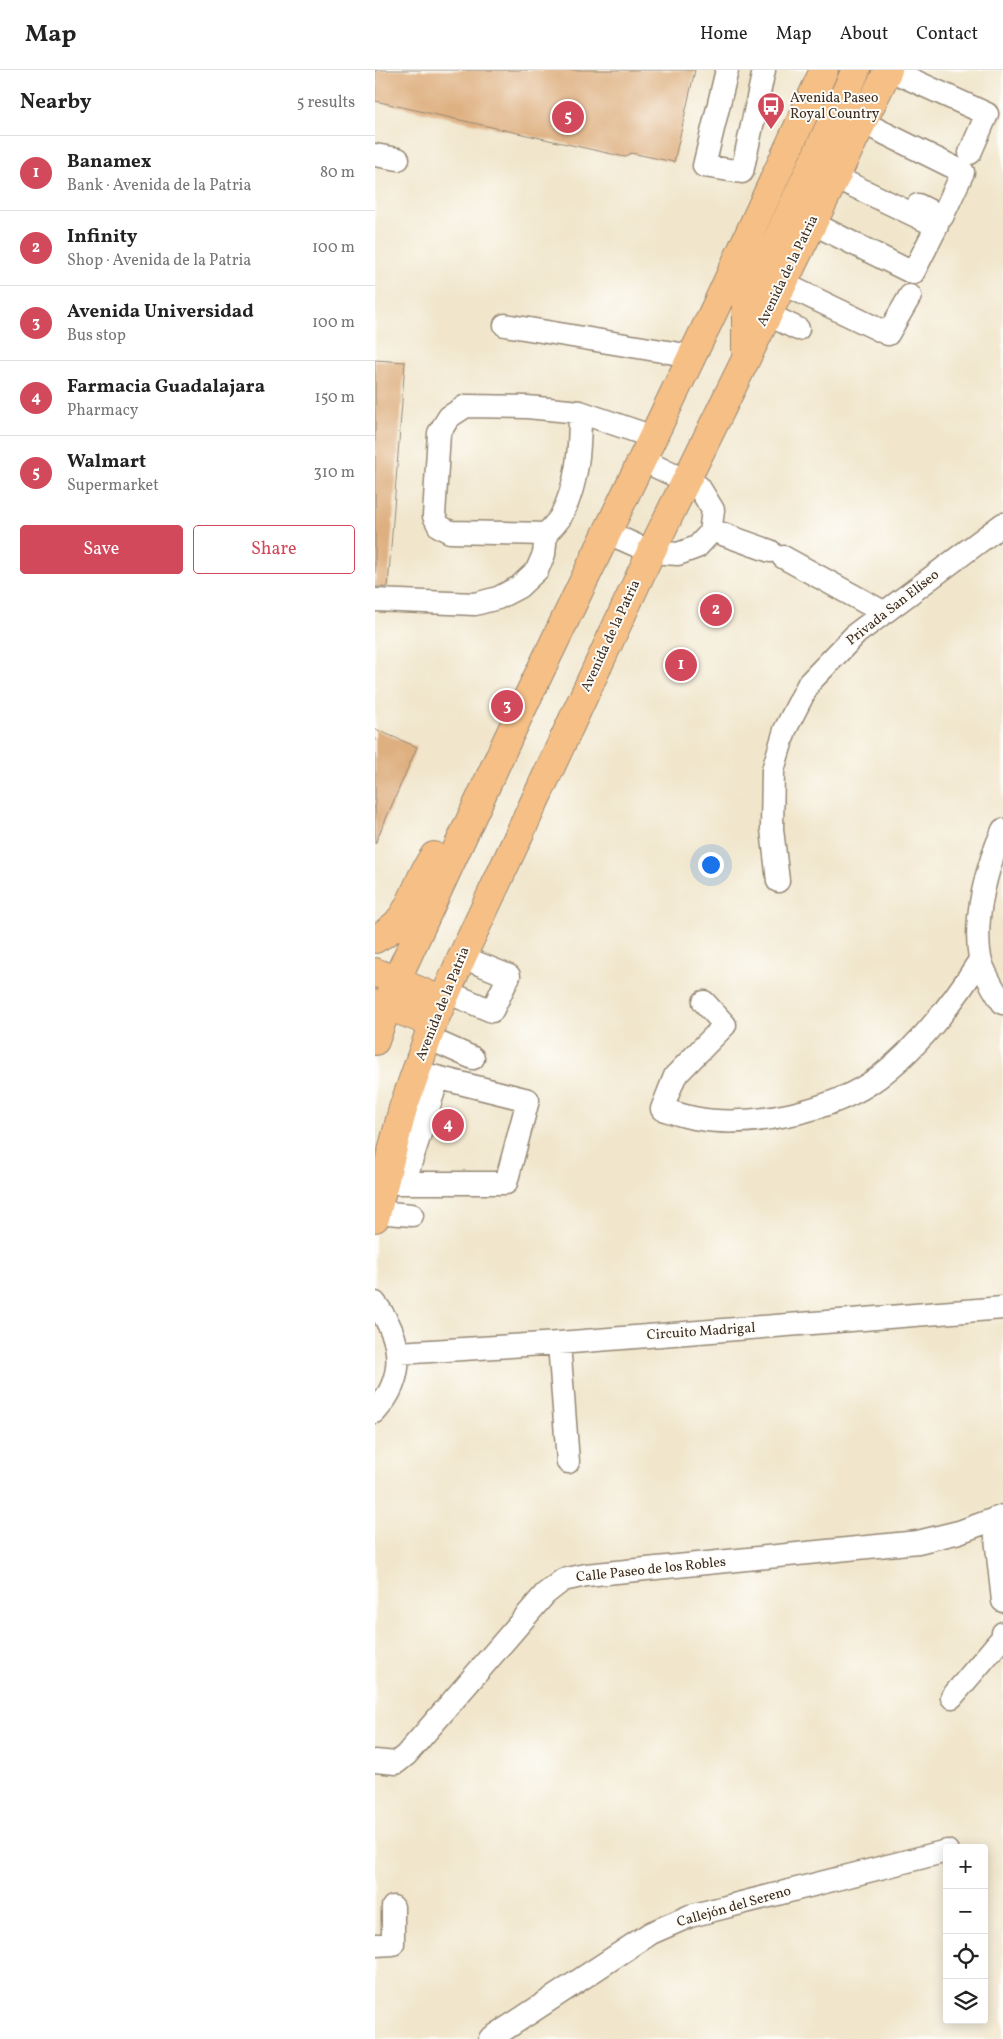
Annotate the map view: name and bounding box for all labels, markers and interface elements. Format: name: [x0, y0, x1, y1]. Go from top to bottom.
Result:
text: Map: [25, 18, 76, 52]
text: Home: [700, 22, 748, 47]
text: Map: [776, 22, 812, 47]
text: About: [840, 22, 888, 47]
text: Contact: [916, 22, 978, 47]
text: Nearby: [20, 88, 91, 117]
place label: Avenida Paseo Royal Country: [790, 89, 880, 124]
bus stop icon: Avenida Paseo Royal Country: [756, 91, 786, 130]
text: 5 results: [297, 92, 355, 114]
pin: 5: [552, 98, 584, 136]
text: Banamex: [67, 149, 152, 175]
text: 1: [33, 162, 39, 184]
text: 80 m: [320, 162, 355, 184]
text: Bank · Avenida de la Patria: [67, 175, 251, 197]
street label: Avenida de la Patria: [753, 212, 823, 330]
text: Infinity: [67, 224, 137, 250]
text: 2: [32, 237, 40, 259]
text: 100 m: [312, 237, 355, 259]
text: Shop · Avenida de la Patria: [67, 250, 251, 272]
text: Avenida Universidad: [67, 299, 254, 325]
text: 3: [32, 312, 40, 334]
text: 100 m: [312, 312, 355, 334]
text: Bus stop: [67, 325, 126, 347]
text: Farmacia Guadalajara: [67, 374, 265, 400]
text: 4: [31, 387, 41, 409]
text: 150 m: [314, 387, 355, 409]
text: Pharmacy: [67, 400, 138, 422]
text: Walmart: [67, 449, 146, 475]
text: 5: [32, 462, 40, 484]
text: 310 m: [314, 462, 355, 484]
text: Supermarket: [67, 475, 159, 497]
button: Save: [20, 525, 183, 574]
button: Share: [193, 525, 355, 574]
street label: Privada San Elíseo: [843, 566, 943, 650]
street label: Avenida de la Patria: [577, 577, 645, 695]
pin: 2: [700, 591, 732, 629]
pin: 1: [665, 646, 697, 684]
pin: 3: [491, 687, 523, 725]
your location: [698, 852, 724, 878]
street label: Avenida de la Patria: [411, 944, 475, 1064]
pin: 4: [432, 1106, 464, 1144]
street label: Circuito Madrigal: [646, 1319, 756, 1345]
street label: Calle Paseo de los Robles: [575, 1553, 727, 1587]
map controls: [943, 1844, 988, 2024]
button: +: [943, 1844, 988, 1889]
street label: Callejón del Sereno: [675, 1882, 793, 1932]
button: −: [943, 1889, 988, 1934]
button: locate: [943, 1934, 988, 1979]
button: layers: [943, 1979, 988, 2024]

